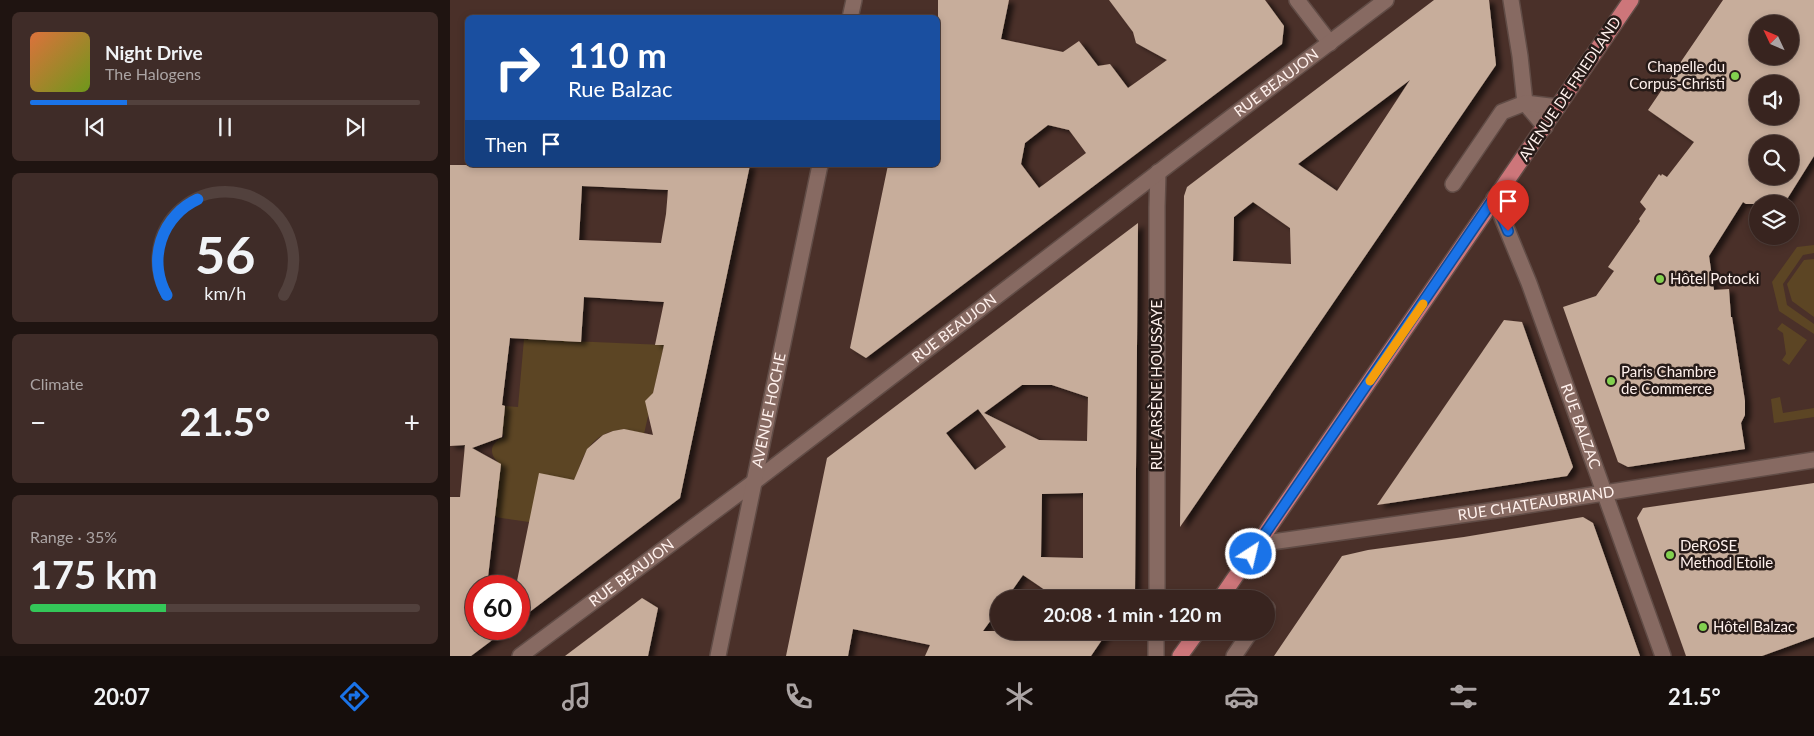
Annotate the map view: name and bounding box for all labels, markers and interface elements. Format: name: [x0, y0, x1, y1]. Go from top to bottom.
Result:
street label: AVENUE DE FRIEDLAND: [1514, 13, 1624, 164]
north arrow: [1749, 15, 1799, 65]
map controls: [1749, 15, 1799, 245]
text: 110 m: [568, 33, 667, 75]
icon: right: [485, 35, 550, 100]
text: Night Drive: [105, 41, 203, 64]
street label: RUE BEAUJON: [1230, 44, 1322, 120]
place label: Chapelle du Corpus-Christi: [1629, 57, 1725, 92]
text: The Halogens: [105, 64, 201, 83]
marker: Chapelle du Corpus-Christi: [1729, 70, 1741, 82]
text: Rue Balzac: [568, 75, 672, 102]
button: sound: [1749, 75, 1799, 125]
icon: previous: [81, 113, 109, 141]
icon: pause: [211, 113, 239, 141]
icon: next: [341, 113, 369, 141]
icon: arrive: [537, 130, 565, 158]
text: Then: [485, 133, 527, 156]
button: search: [1749, 135, 1799, 185]
pin: [1487, 180, 1529, 231]
icon: arrive: [1494, 187, 1522, 215]
button: layers: [1749, 195, 1799, 245]
text: 56: [195, 223, 255, 285]
place label: Hôtel Potocki: [1670, 269, 1759, 287]
marker: Hôtel Potocki: [1654, 273, 1666, 285]
text: km/h: [204, 282, 246, 304]
street label: RUE BEAUJON: [908, 290, 1000, 366]
street label: RUE ARSÈNE HOUSSAYE: [1147, 300, 1165, 470]
street label: AVENUE HOCHE: [747, 351, 789, 469]
place label: Paris Chambre de Commerce: [1621, 362, 1716, 397]
text: Climate: [30, 374, 83, 393]
marker: Paris Chambre de Commerce: [1605, 375, 1617, 387]
street label: RUE BALZAC: [1558, 381, 1605, 471]
text: 21.5°: [180, 398, 270, 444]
text: −: [30, 405, 46, 439]
text: +: [404, 405, 420, 439]
street label: RUE CHATEAUBRIAND: [1456, 482, 1616, 523]
text: Range · 35%: [30, 527, 117, 546]
position arrow: [1224, 527, 1276, 579]
street label: RUE BEAUJON: [585, 535, 677, 610]
place label: DeROSE Method Etoile: [1680, 536, 1773, 571]
marker: DeROSE Method Etoile: [1664, 549, 1676, 561]
text: 175 km: [30, 551, 158, 597]
speed limit sign: 60: [465, 575, 530, 640]
text: 20:08 · 1 min · 120 m: [1043, 603, 1222, 626]
place label: Hôtel Balzac: [1713, 617, 1795, 635]
marker: Hôtel Balzac: [1697, 621, 1709, 633]
icon: directions: [337, 679, 372, 714]
icon: music: [559, 679, 594, 714]
icon: phone: [781, 679, 816, 714]
icon: climate: [1002, 679, 1037, 714]
icon: car: [1224, 679, 1259, 714]
icon: filters: [1446, 679, 1481, 714]
text: 20:07: [93, 683, 150, 710]
text: 21.5°: [1668, 683, 1721, 710]

